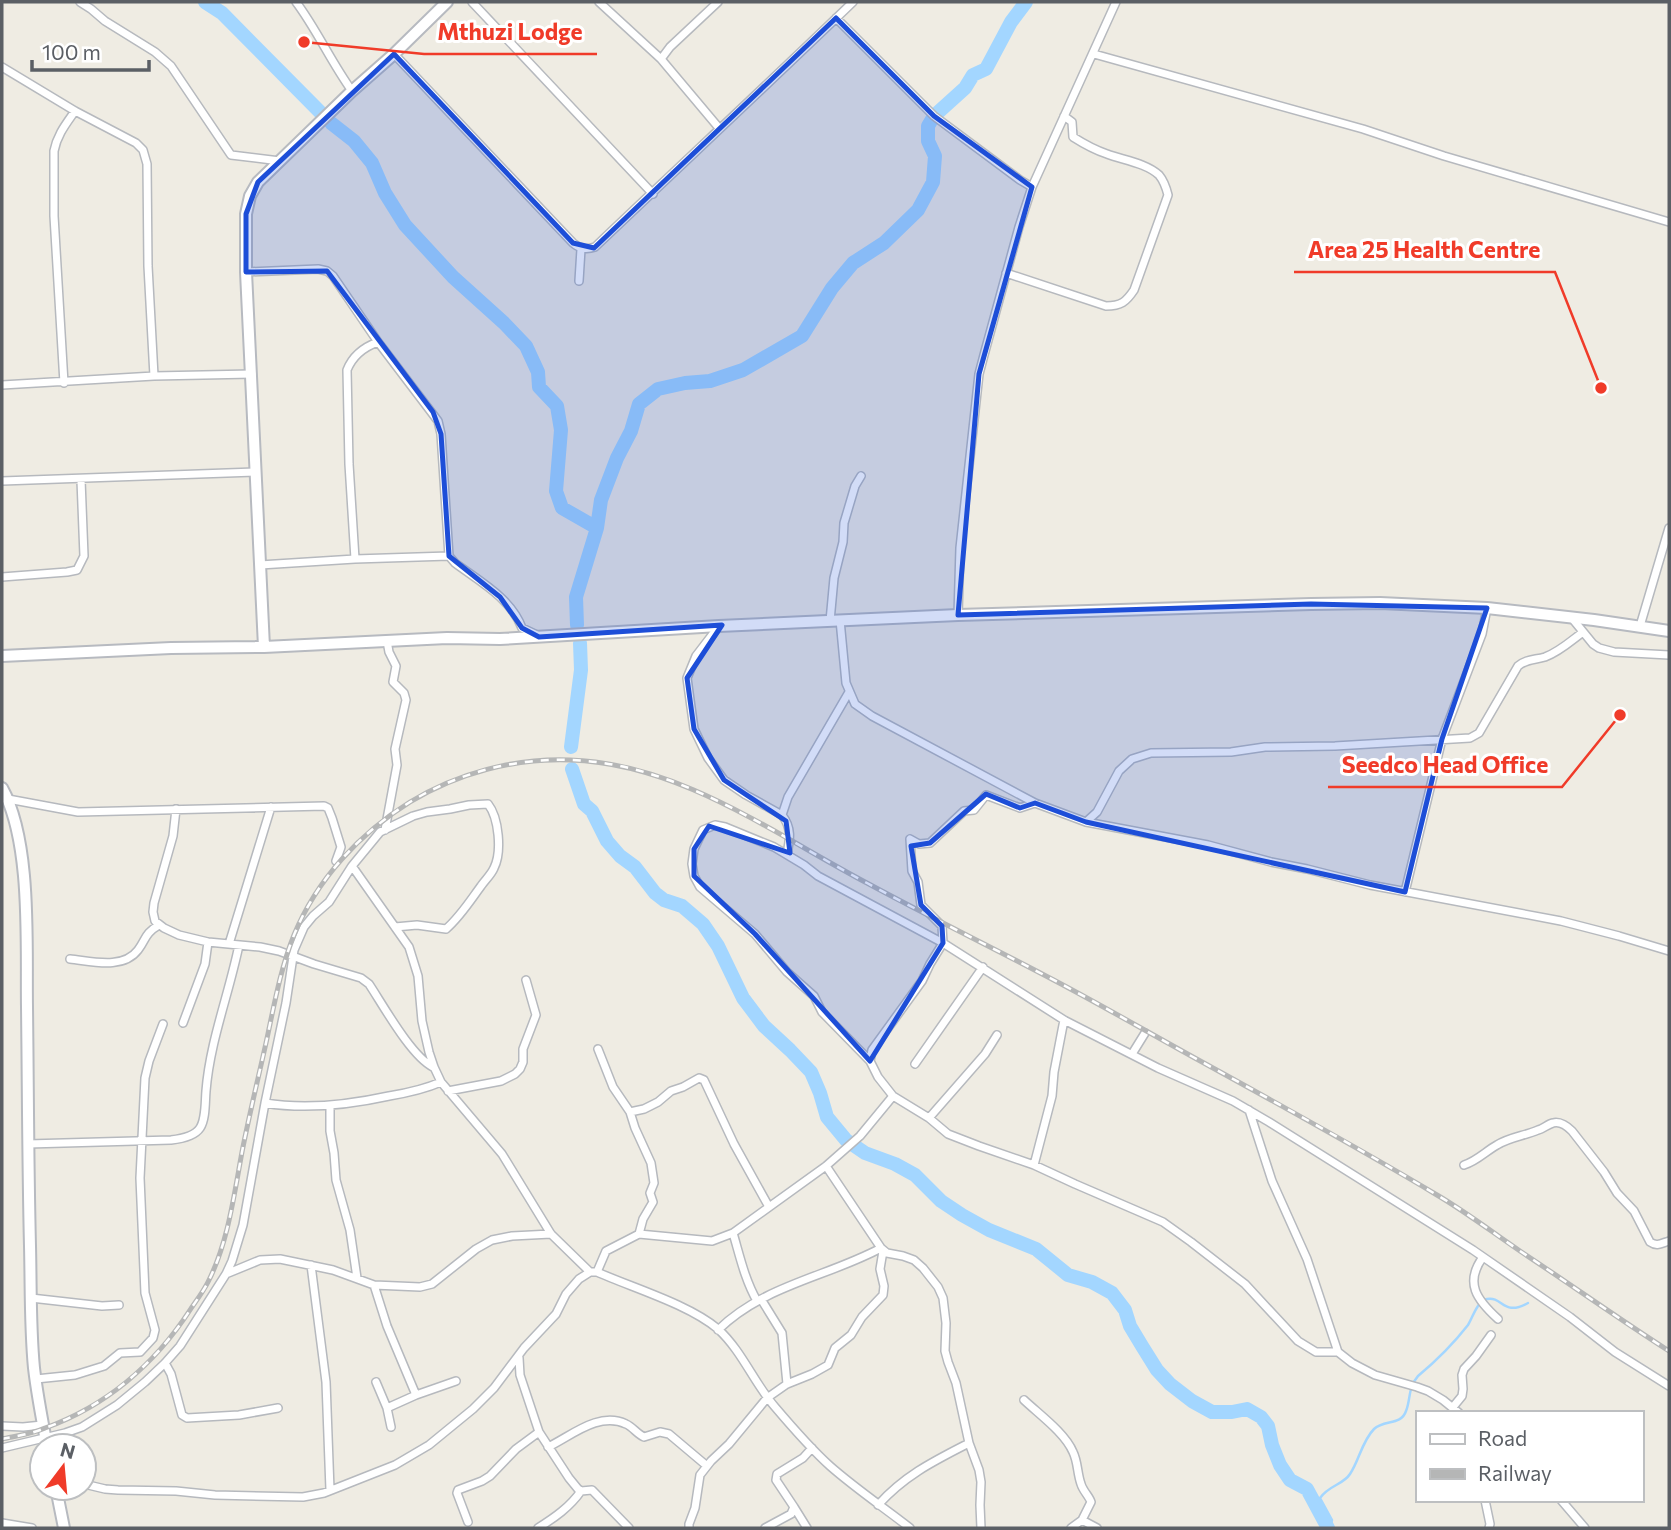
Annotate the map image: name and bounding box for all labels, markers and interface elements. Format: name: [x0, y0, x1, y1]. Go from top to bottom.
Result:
callout: Mthuzi Lodge: [424, 10, 597, 54]
text: Mthuzi Lodge: [437, 17, 583, 45]
scale bar: [32, 28, 149, 72]
text: 100 m: [42, 39, 101, 64]
callout: Area 25 Health Centre: [1294, 228, 1555, 272]
text: Area 25 Health Centre: [1308, 235, 1540, 263]
callout: Seedco Head Office: [1328, 743, 1562, 787]
text: Seedco Head Office: [1342, 750, 1548, 778]
legend: [1416, 1411, 1643, 1502]
text: Road: [1478, 1425, 1527, 1450]
north arrow: [28, 1432, 98, 1502]
text: N: [58, 1437, 78, 1463]
text: Railway: [1478, 1460, 1552, 1485]

